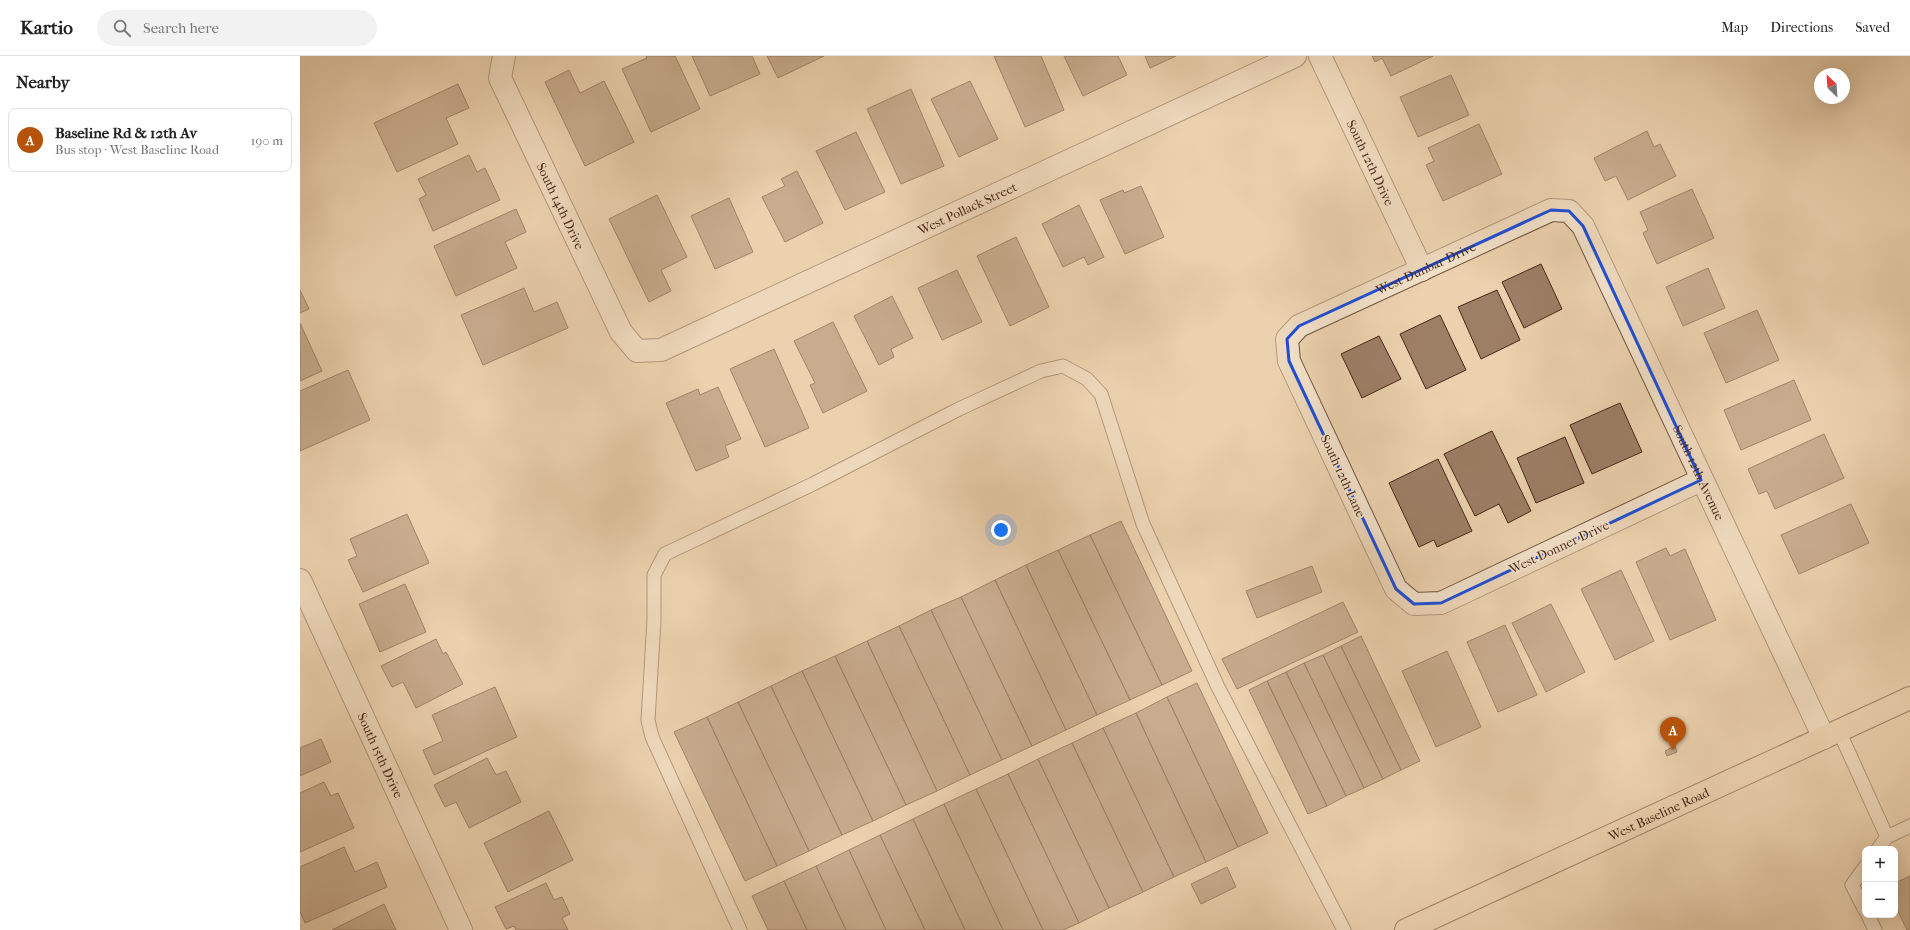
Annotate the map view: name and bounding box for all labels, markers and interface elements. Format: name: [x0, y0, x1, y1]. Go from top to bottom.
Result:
search box: [97, 10, 377, 46]
text: Kartio: [20, 17, 73, 39]
icon: search: [111, 17, 133, 39]
text: Search here: [143, 19, 219, 37]
text: Map: [1721, 19, 1748, 36]
text: Directions: [1770, 19, 1833, 36]
text: Saved: [1855, 19, 1890, 36]
north arrow: [1814, 68, 1850, 104]
text: Nearby: [16, 72, 70, 92]
street label: South 12th Drive: [1344, 117, 1398, 208]
text: Baseline Rd & 12th Av: [55, 124, 197, 142]
text: A: [26, 133, 34, 148]
text: 190 m: [251, 133, 283, 148]
text: Bus stop · West Baseline Road: [55, 142, 219, 157]
street label: South 14th Drive: [534, 160, 588, 252]
street label: West Pollack Street: [914, 178, 1019, 238]
street label: West Dunbar Drive: [1372, 238, 1478, 298]
street label: South 12th Avenue: [1670, 422, 1728, 523]
street label: South 12th Lane: [1317, 432, 1369, 520]
street label: West Donner Drive: [1506, 517, 1612, 577]
your location: [991, 520, 1011, 540]
street label: South 15th Drive: [355, 710, 407, 801]
pin: A: [1660, 717, 1686, 750]
street label: West Baseline Road: [1605, 784, 1712, 844]
map controls: [1862, 846, 1898, 918]
button: +: [1862, 846, 1898, 882]
button: −: [1862, 882, 1898, 918]

